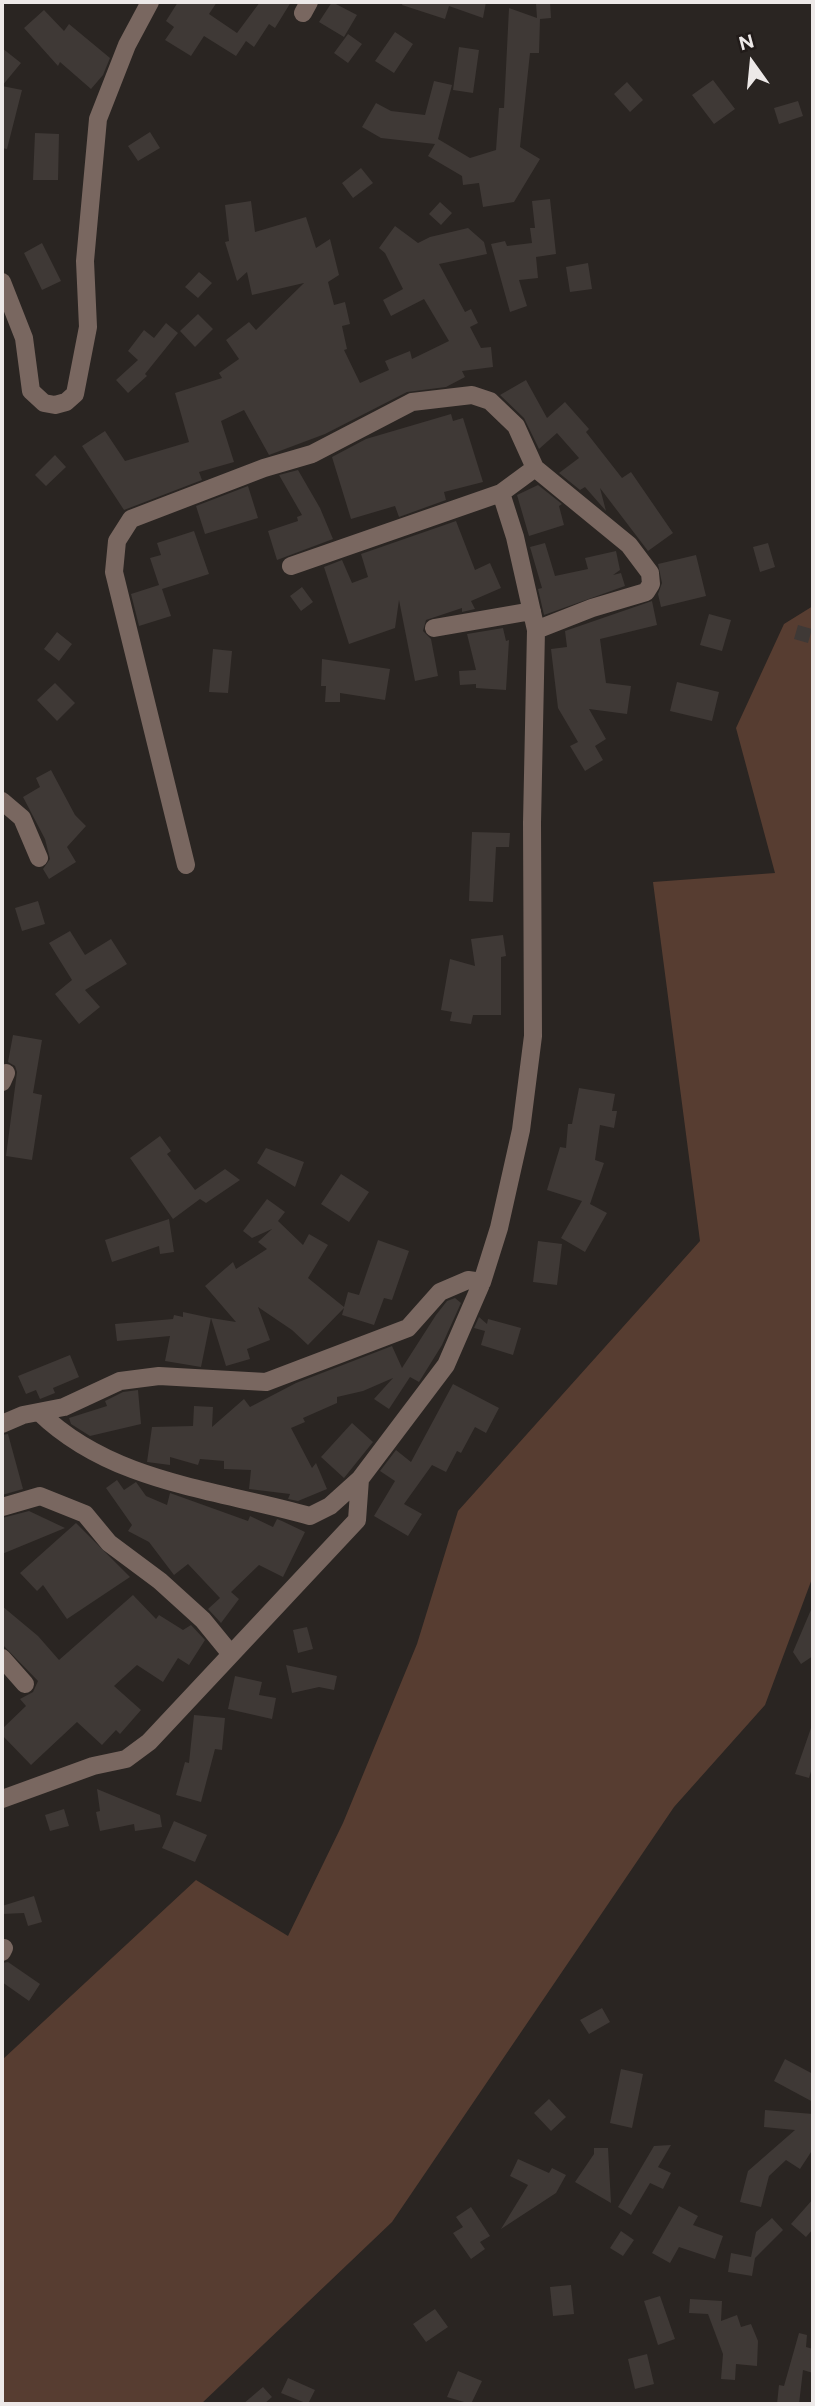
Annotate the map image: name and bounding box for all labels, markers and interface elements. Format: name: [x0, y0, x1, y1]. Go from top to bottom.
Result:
north arrow: [717, 28, 787, 98]
text: N: [736, 29, 757, 55]

